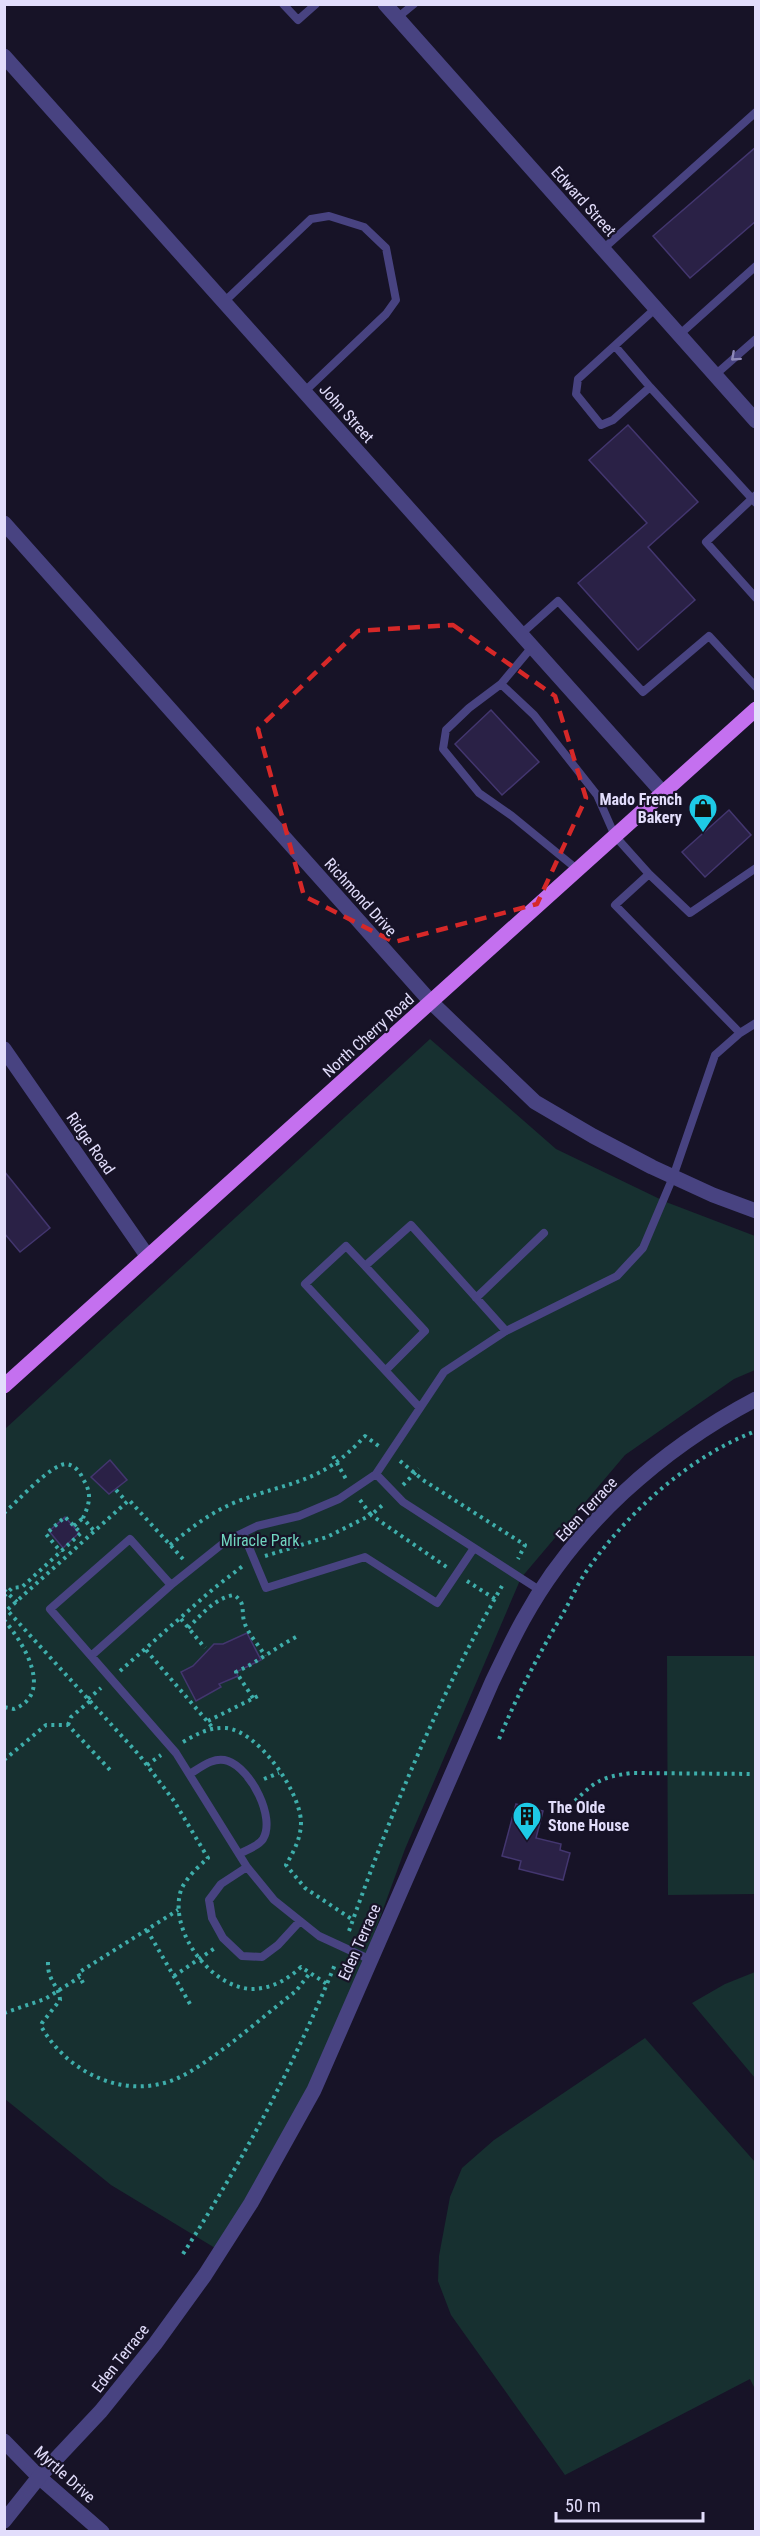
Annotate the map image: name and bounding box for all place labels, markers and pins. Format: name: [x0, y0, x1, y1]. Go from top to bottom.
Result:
place label: Mado French Bakery: [599, 790, 682, 827]
shop icon: Mado French Bakery: [687, 792, 719, 834]
place label: The Olde Stone House: [548, 1798, 629, 1835]
building icon: The Olde Stone House: [511, 1800, 543, 1842]

